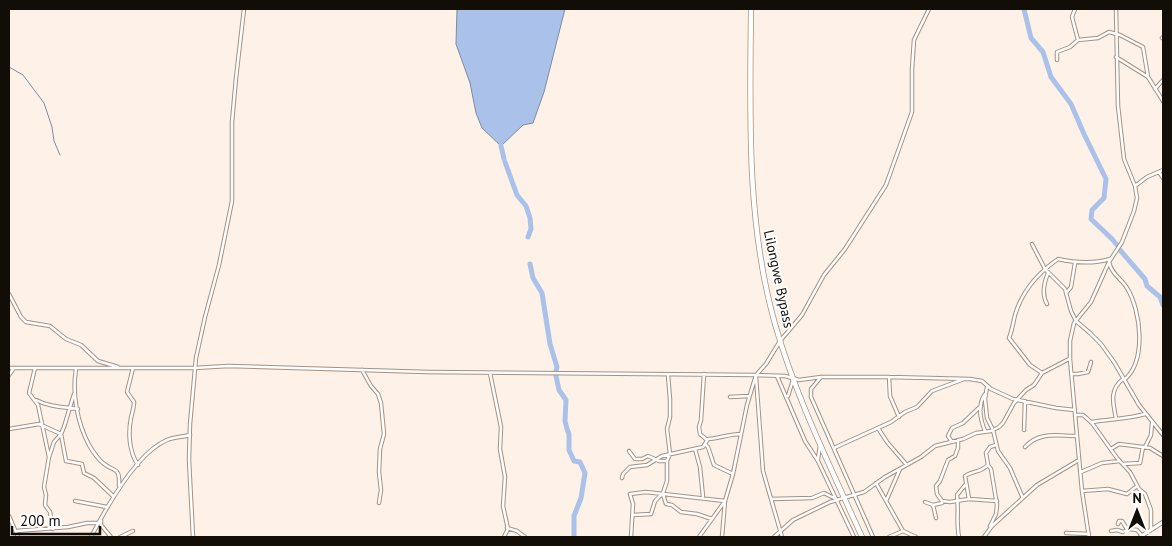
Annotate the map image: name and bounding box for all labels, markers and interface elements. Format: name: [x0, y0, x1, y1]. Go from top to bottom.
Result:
street label: Lilongwe Bypass: [760, 228, 798, 330]
north arrow: [1112, 486, 1162, 536]
text: N: [1132, 489, 1142, 507]
scale bar: [12, 504, 100, 536]
text: 200 m: [20, 511, 61, 530]

